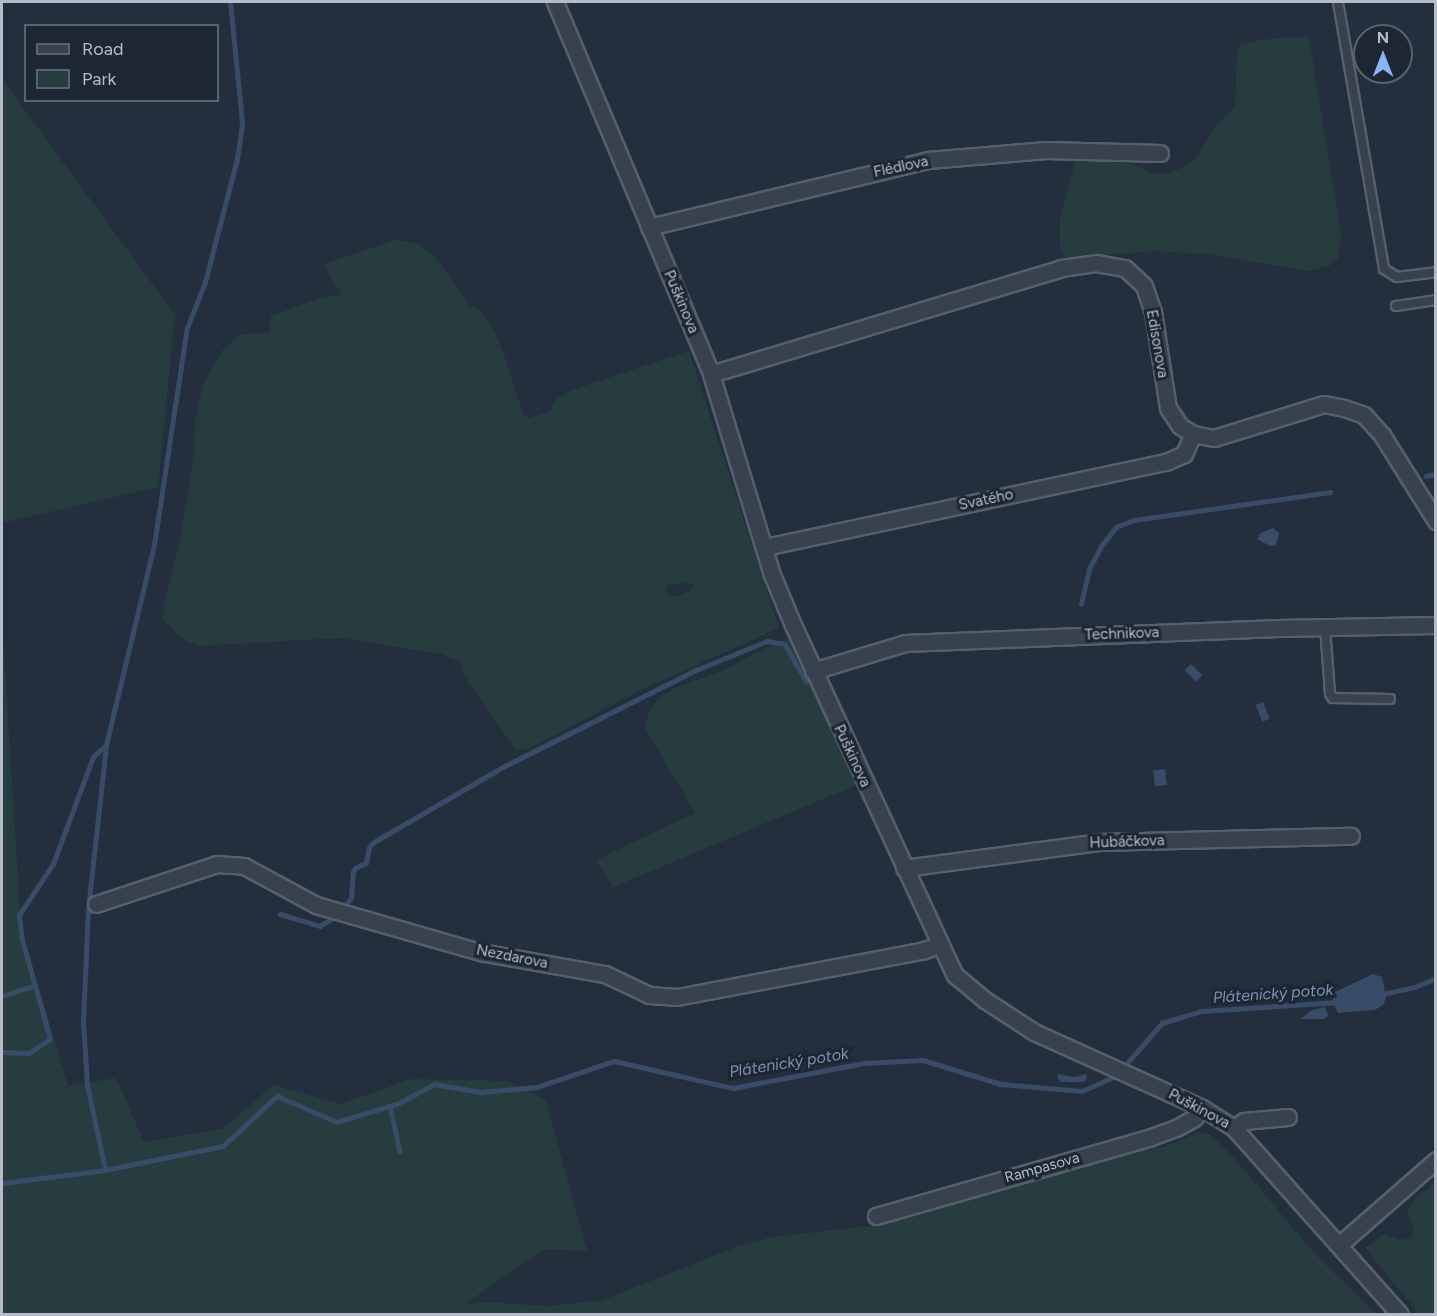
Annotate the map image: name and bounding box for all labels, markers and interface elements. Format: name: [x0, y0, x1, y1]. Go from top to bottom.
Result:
legend: [24, 24, 219, 102]
north arrow: [1353, 24, 1413, 84]
text: N: [1377, 28, 1389, 47]
text: Road: [82, 38, 123, 60]
text: Park: [82, 68, 116, 90]
street label: Flédlova: [872, 152, 930, 182]
street label: Puškinova: [660, 268, 702, 336]
street label: Edisonova: [1142, 308, 1172, 380]
street label: Svatého: [957, 485, 1015, 515]
street label: Technikova: [1084, 624, 1160, 644]
street label: Puškinova: [830, 722, 874, 790]
street label: Hubáčkova: [1089, 832, 1165, 852]
street label: Nezdarova: [475, 941, 549, 973]
water label: Plátenický potok: [1212, 980, 1334, 1008]
water label: Plátenický potok: [728, 1044, 850, 1082]
street label: Puškinova: [1165, 1085, 1233, 1133]
street label: Rampasova: [1002, 1149, 1082, 1187]

